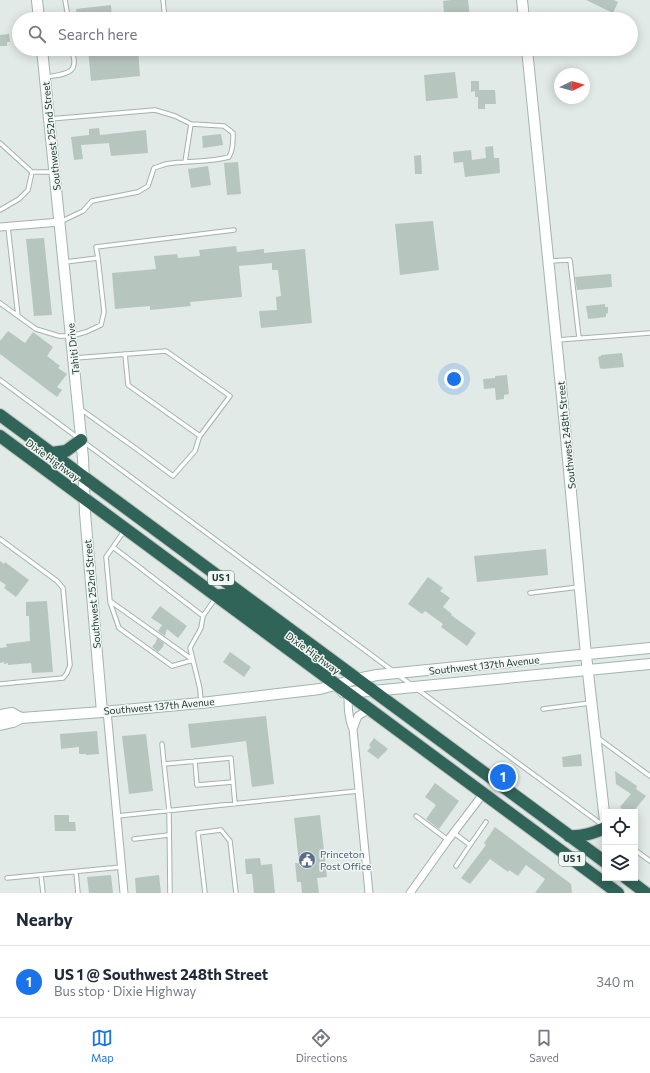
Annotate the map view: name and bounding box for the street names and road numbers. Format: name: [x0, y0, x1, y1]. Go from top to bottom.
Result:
street label: Southwest 252nd Street: [39, 81, 63, 191]
street label: Tahiti Drive: [64, 323, 82, 375]
street label: Southwest 248th Street: [554, 381, 578, 489]
street label: Dixie Highway: [23, 436, 83, 484]
street label: Southwest 252nd Street: [81, 539, 103, 649]
road number: US 1: [208, 571, 234, 585]
street label: Dixie Highway: [283, 629, 343, 677]
street label: Southwest 137th Avenue: [428, 653, 540, 677]
street label: Southwest 137th Avenue: [103, 695, 215, 717]
road number: US 1: [559, 852, 585, 866]

